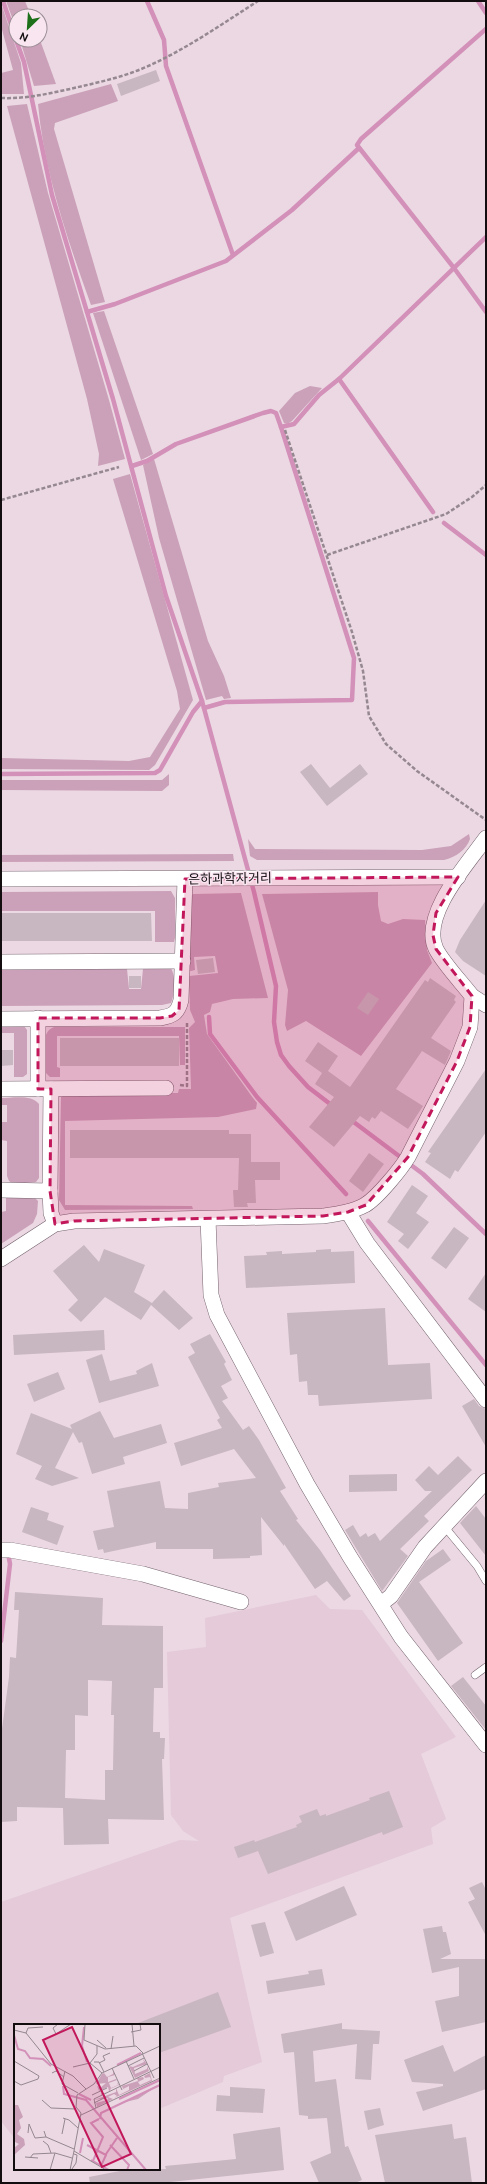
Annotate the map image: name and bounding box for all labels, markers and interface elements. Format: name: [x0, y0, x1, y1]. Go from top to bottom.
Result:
north arrow: [8, 8, 48, 48]
text: N: [18, 30, 30, 44]
street label: 은하과학자거리: [188, 870, 272, 886]
inset map: [14, 2024, 160, 2170]

